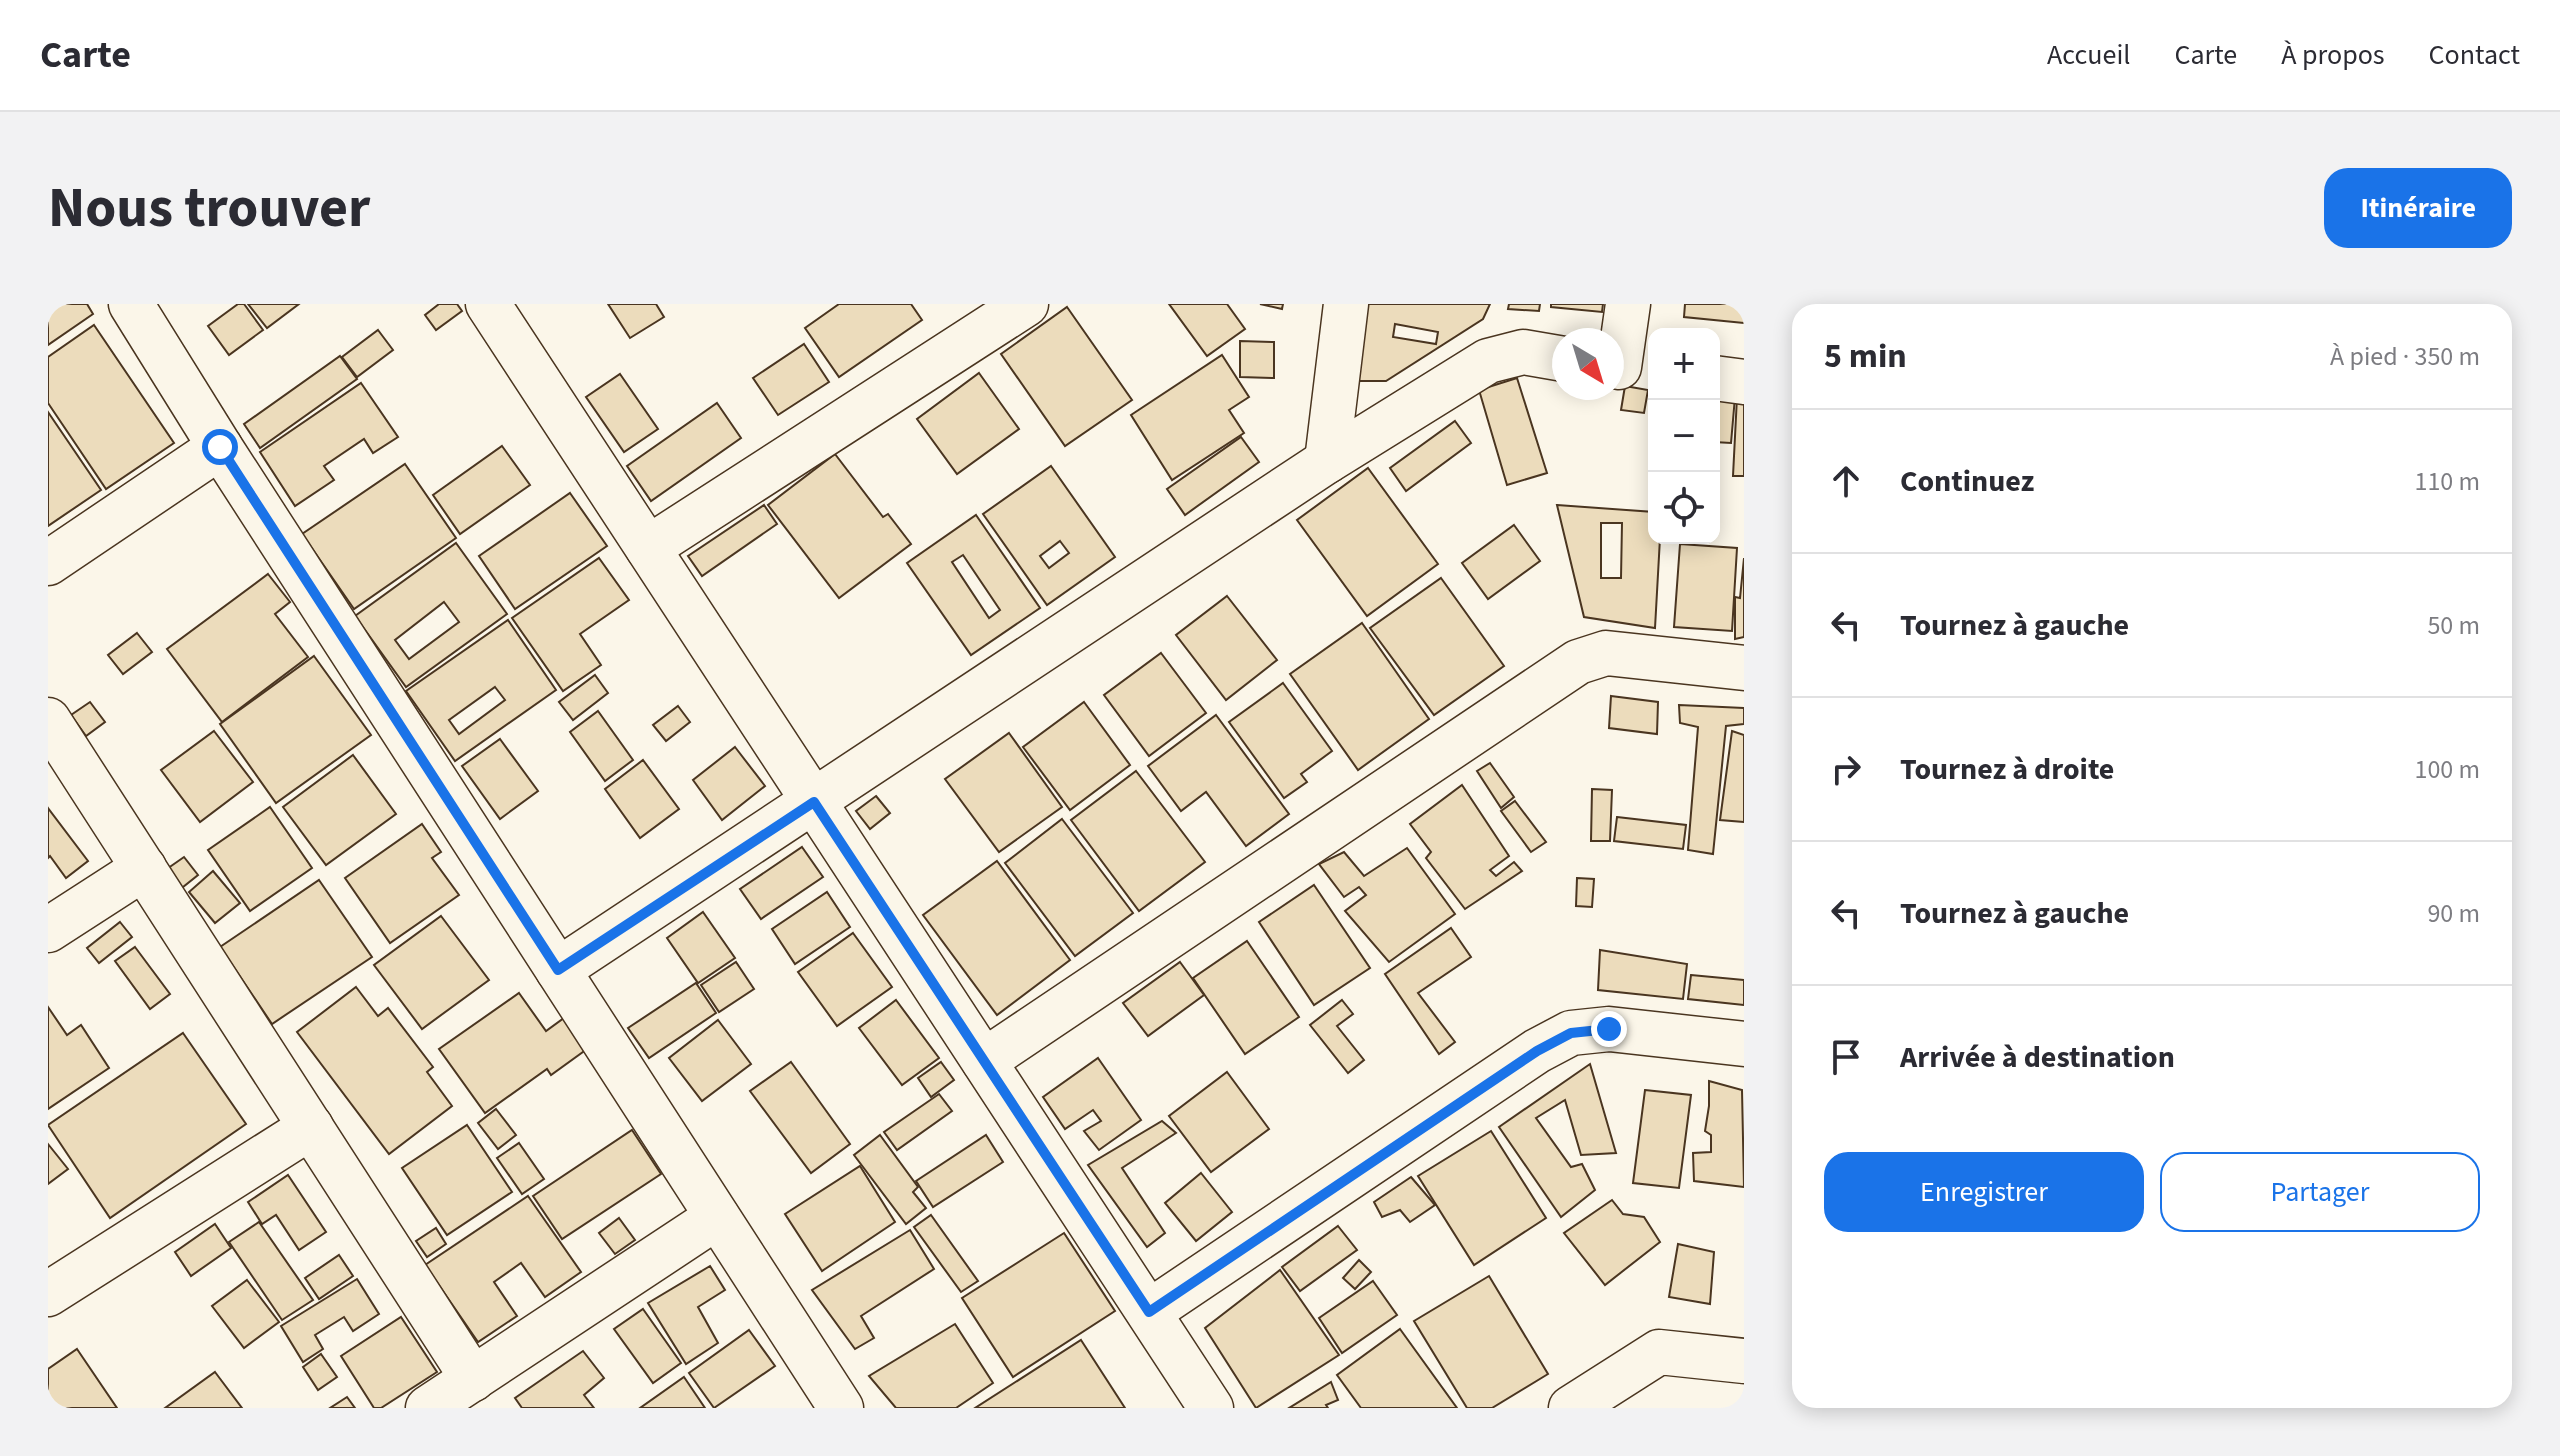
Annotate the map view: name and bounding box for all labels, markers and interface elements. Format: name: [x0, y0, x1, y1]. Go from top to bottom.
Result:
text: Carte: [40, 28, 131, 82]
text: Accueil: [2047, 35, 2130, 75]
text: Carte: [2174, 35, 2237, 75]
text: À propos: [2281, 35, 2385, 75]
text: Contact: [2429, 35, 2520, 75]
button: Itinéraire: [2324, 168, 2512, 248]
text: Nous trouver: [48, 169, 370, 248]
north arrow: [1552, 328, 1624, 400]
map controls: [1648, 328, 1720, 544]
button: +: [1648, 328, 1720, 400]
text: 5 min: [1824, 332, 1907, 381]
text: À pied · 350 m: [2330, 338, 2480, 375]
button: −: [1648, 400, 1720, 472]
route start: [202, 429, 238, 465]
icon: ahead: [1824, 459, 1868, 503]
text: Continuez: [1900, 460, 2034, 503]
text: 110 m: [2414, 463, 2480, 500]
button: locate: [1648, 472, 1720, 544]
icon: left: [1824, 603, 1868, 647]
text: Tournez à gauche: [1900, 604, 2129, 647]
text: 50 m: [2427, 607, 2480, 644]
icon: right: [1824, 747, 1868, 791]
text: Tournez à droite: [1900, 748, 2114, 791]
text: 100 m: [2414, 751, 2480, 788]
icon: left: [1824, 891, 1868, 935]
text: Tournez à gauche: [1900, 892, 2129, 935]
text: 90 m: [2427, 895, 2480, 932]
route end: [1591, 1011, 1627, 1047]
icon: arrive: [1824, 1035, 1868, 1079]
text: Arrivée à destination: [1900, 1036, 2175, 1079]
button: Enregistrer: [1824, 1152, 2144, 1232]
button: Partager: [2160, 1152, 2480, 1232]

